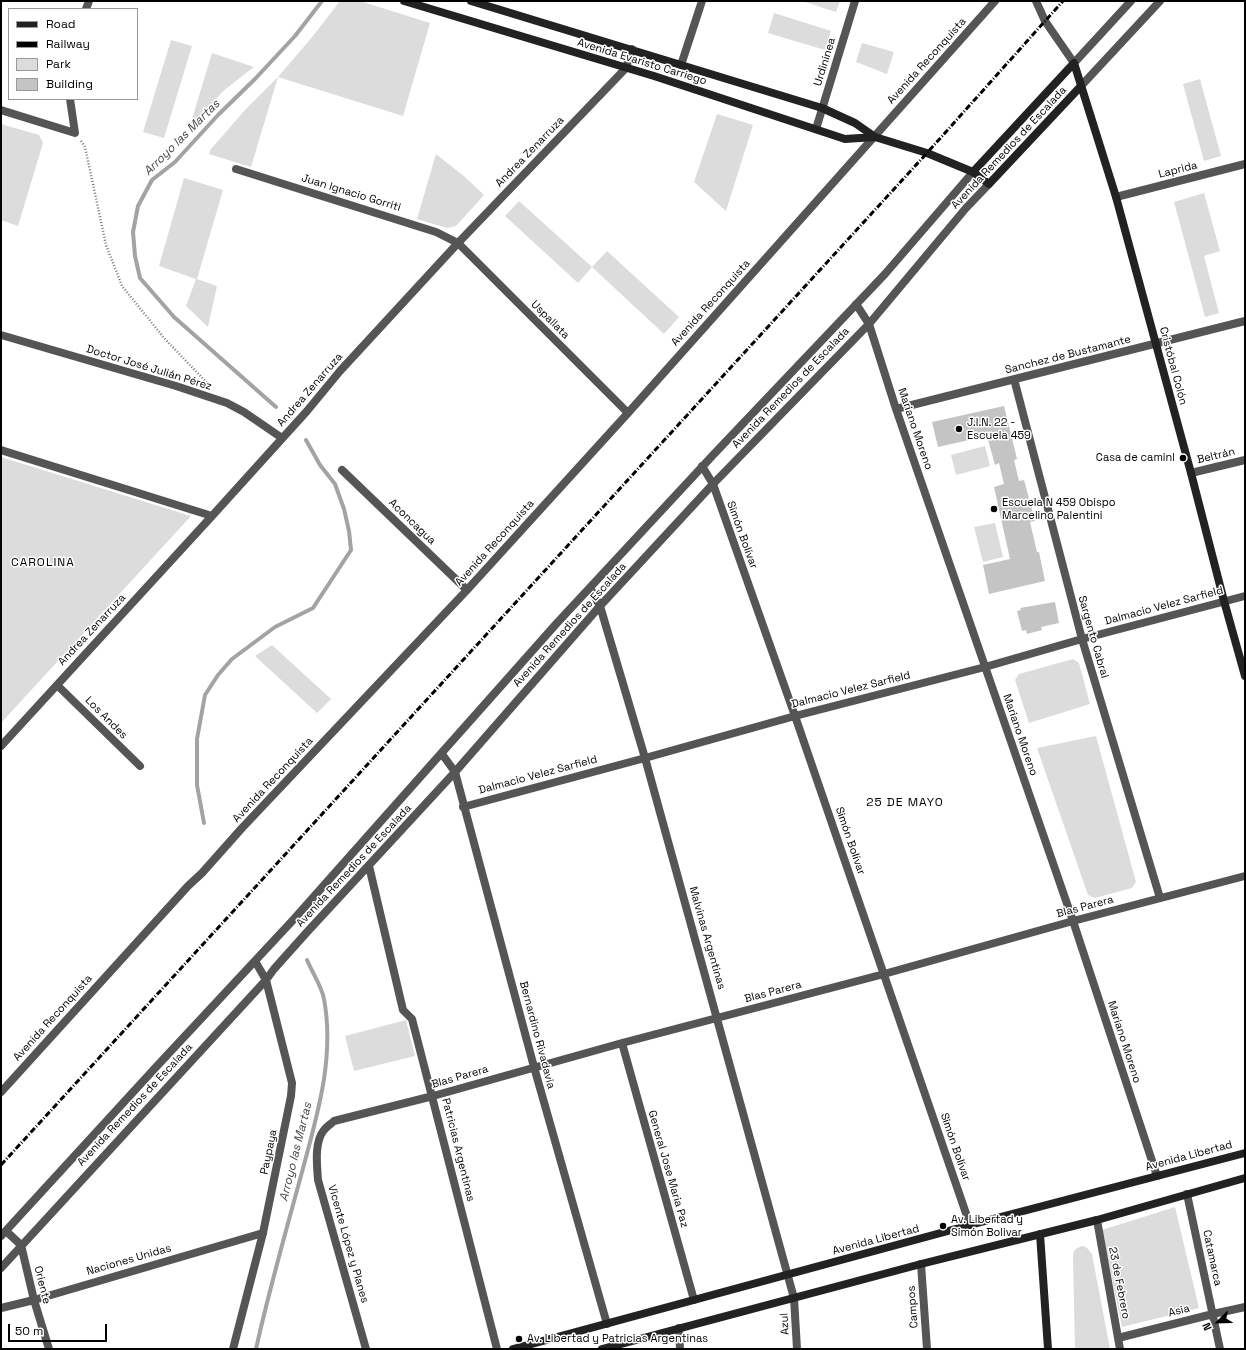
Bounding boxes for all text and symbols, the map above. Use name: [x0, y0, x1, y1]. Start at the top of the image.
legend: [8, 8, 138, 100]
street label: Avenida Reconquista: [885, 15, 969, 107]
text: Road: [46, 16, 75, 32]
text: Railway: [46, 36, 90, 52]
street label: Avenida Evaristo Carriego: [576, 36, 708, 88]
street label: Urdininea: [811, 36, 839, 88]
text: Park: [46, 56, 71, 72]
text: Building: [46, 76, 93, 92]
street label: Avenida Remedios de Escalada: [949, 84, 1069, 212]
water label: Arroyo las Martas: [141, 97, 223, 179]
street label: Andrea Zenarruza: [493, 114, 567, 190]
street label: Laprida: [1157, 159, 1199, 181]
street label: Juan Ignacio Gorriti: [300, 172, 402, 214]
street label: Avenida Reconquista: [669, 257, 753, 349]
street label: Uspallata: [528, 298, 572, 342]
street label: Avenida Remedios de Escalada: [730, 325, 852, 451]
street label: Cristóbal Colón: [1156, 326, 1190, 406]
street label: Sanchez de Bustamante: [1004, 333, 1132, 377]
street label: Doctor José Julián Pérez: [85, 343, 213, 393]
street label: Andrea Zenarruza: [274, 351, 346, 429]
street label: Mariano Moreno: [895, 386, 935, 472]
place label: J.I.N. 22 - Escuela 459: [967, 416, 1031, 442]
marker: J.I.N. 22 - Escuela 459: [954, 424, 964, 434]
street label: Beltrán: [1196, 445, 1236, 467]
place label: Casa de caminl: [1096, 451, 1175, 465]
marker: Casa de caminl: [1178, 453, 1188, 463]
street label: Aconcagua: [386, 496, 438, 548]
place label: Escuela N 459 Obispo Marcelino Palentini: [1002, 496, 1116, 522]
street label: Avenida Reconquista: [453, 497, 537, 589]
street label: Simón Bolívar: [724, 499, 760, 571]
marker: Escuela N 459 Obispo Marcelino Palentini: [989, 504, 999, 514]
district label: CAROLINA: [11, 556, 75, 570]
street label: Avenida Remedios de Escalada: [511, 560, 629, 690]
street label: Dalmacio Velez Sarfield: [1103, 584, 1225, 628]
street label: Andrea Zenarruza: [55, 591, 129, 669]
street label: Sargento Cabral: [1075, 594, 1111, 680]
street label: Dalmacio Velez Sarfield: [790, 669, 912, 711]
street label: Mariano Moreno: [1000, 692, 1040, 778]
street label: Los Andes: [82, 694, 130, 742]
street label: Avenida Reconquista: [230, 735, 316, 825]
street label: Dalmacio Velez Sarfield: [477, 753, 599, 797]
district label: 25 DE MAYO: [866, 796, 944, 810]
street label: Avenida Remedios de Escalada: [294, 802, 414, 930]
street label: Simón Bolívar: [832, 805, 868, 877]
street label: Malvinas Argentinas: [686, 885, 728, 991]
street label: Blas Parera: [1055, 893, 1115, 921]
street label: Avenida Reconquista: [11, 972, 95, 1064]
street label: Blas Parera: [743, 978, 803, 1006]
street label: Bernardino Rivadavia: [516, 980, 558, 1090]
street label: Mariano Moreno: [1104, 999, 1144, 1085]
street label: Avenida Remedios de Escalada: [75, 1041, 195, 1169]
street label: Blas Parera: [430, 1063, 490, 1091]
street label: Patricias Argentinas: [439, 1097, 477, 1203]
water label: Arroyo las Martas: [277, 1101, 315, 1203]
street label: General Jose Maria Paz: [645, 1109, 691, 1229]
street label: Simón Bolívar: [937, 1111, 973, 1183]
street label: Paypaya: [258, 1128, 280, 1176]
street label: Avenida Libertad: [1144, 1138, 1234, 1174]
street label: Vicente López y Planes: [325, 1183, 371, 1305]
place label: Av. Libertad y Simón Bolivar: [951, 1213, 1023, 1239]
marker: Av. Libertad y Simón Bolivar: [938, 1221, 948, 1231]
street label: Avenida Libertad: [831, 1222, 921, 1258]
street label: Catamarca: [1200, 1229, 1224, 1287]
street label: Naciones Unidas: [85, 1242, 173, 1278]
street label: 23 de Febrero: [1106, 1246, 1132, 1320]
street label: Oriente: [31, 1265, 53, 1305]
street label: Campos: [905, 1285, 921, 1329]
street label: Asia: [1167, 1302, 1191, 1320]
north arrow: [1198, 1302, 1238, 1342]
street label: Azul: [778, 1313, 792, 1335]
scale bar: [10, 1316, 109, 1342]
text: N: [1199, 1321, 1215, 1333]
text: 50 m: [15, 1323, 43, 1339]
place label: Av. Libertad y Patricias Argentinas: [527, 1332, 708, 1346]
marker: Av. Libertad y Patricias Argentinas: [514, 1334, 524, 1344]

